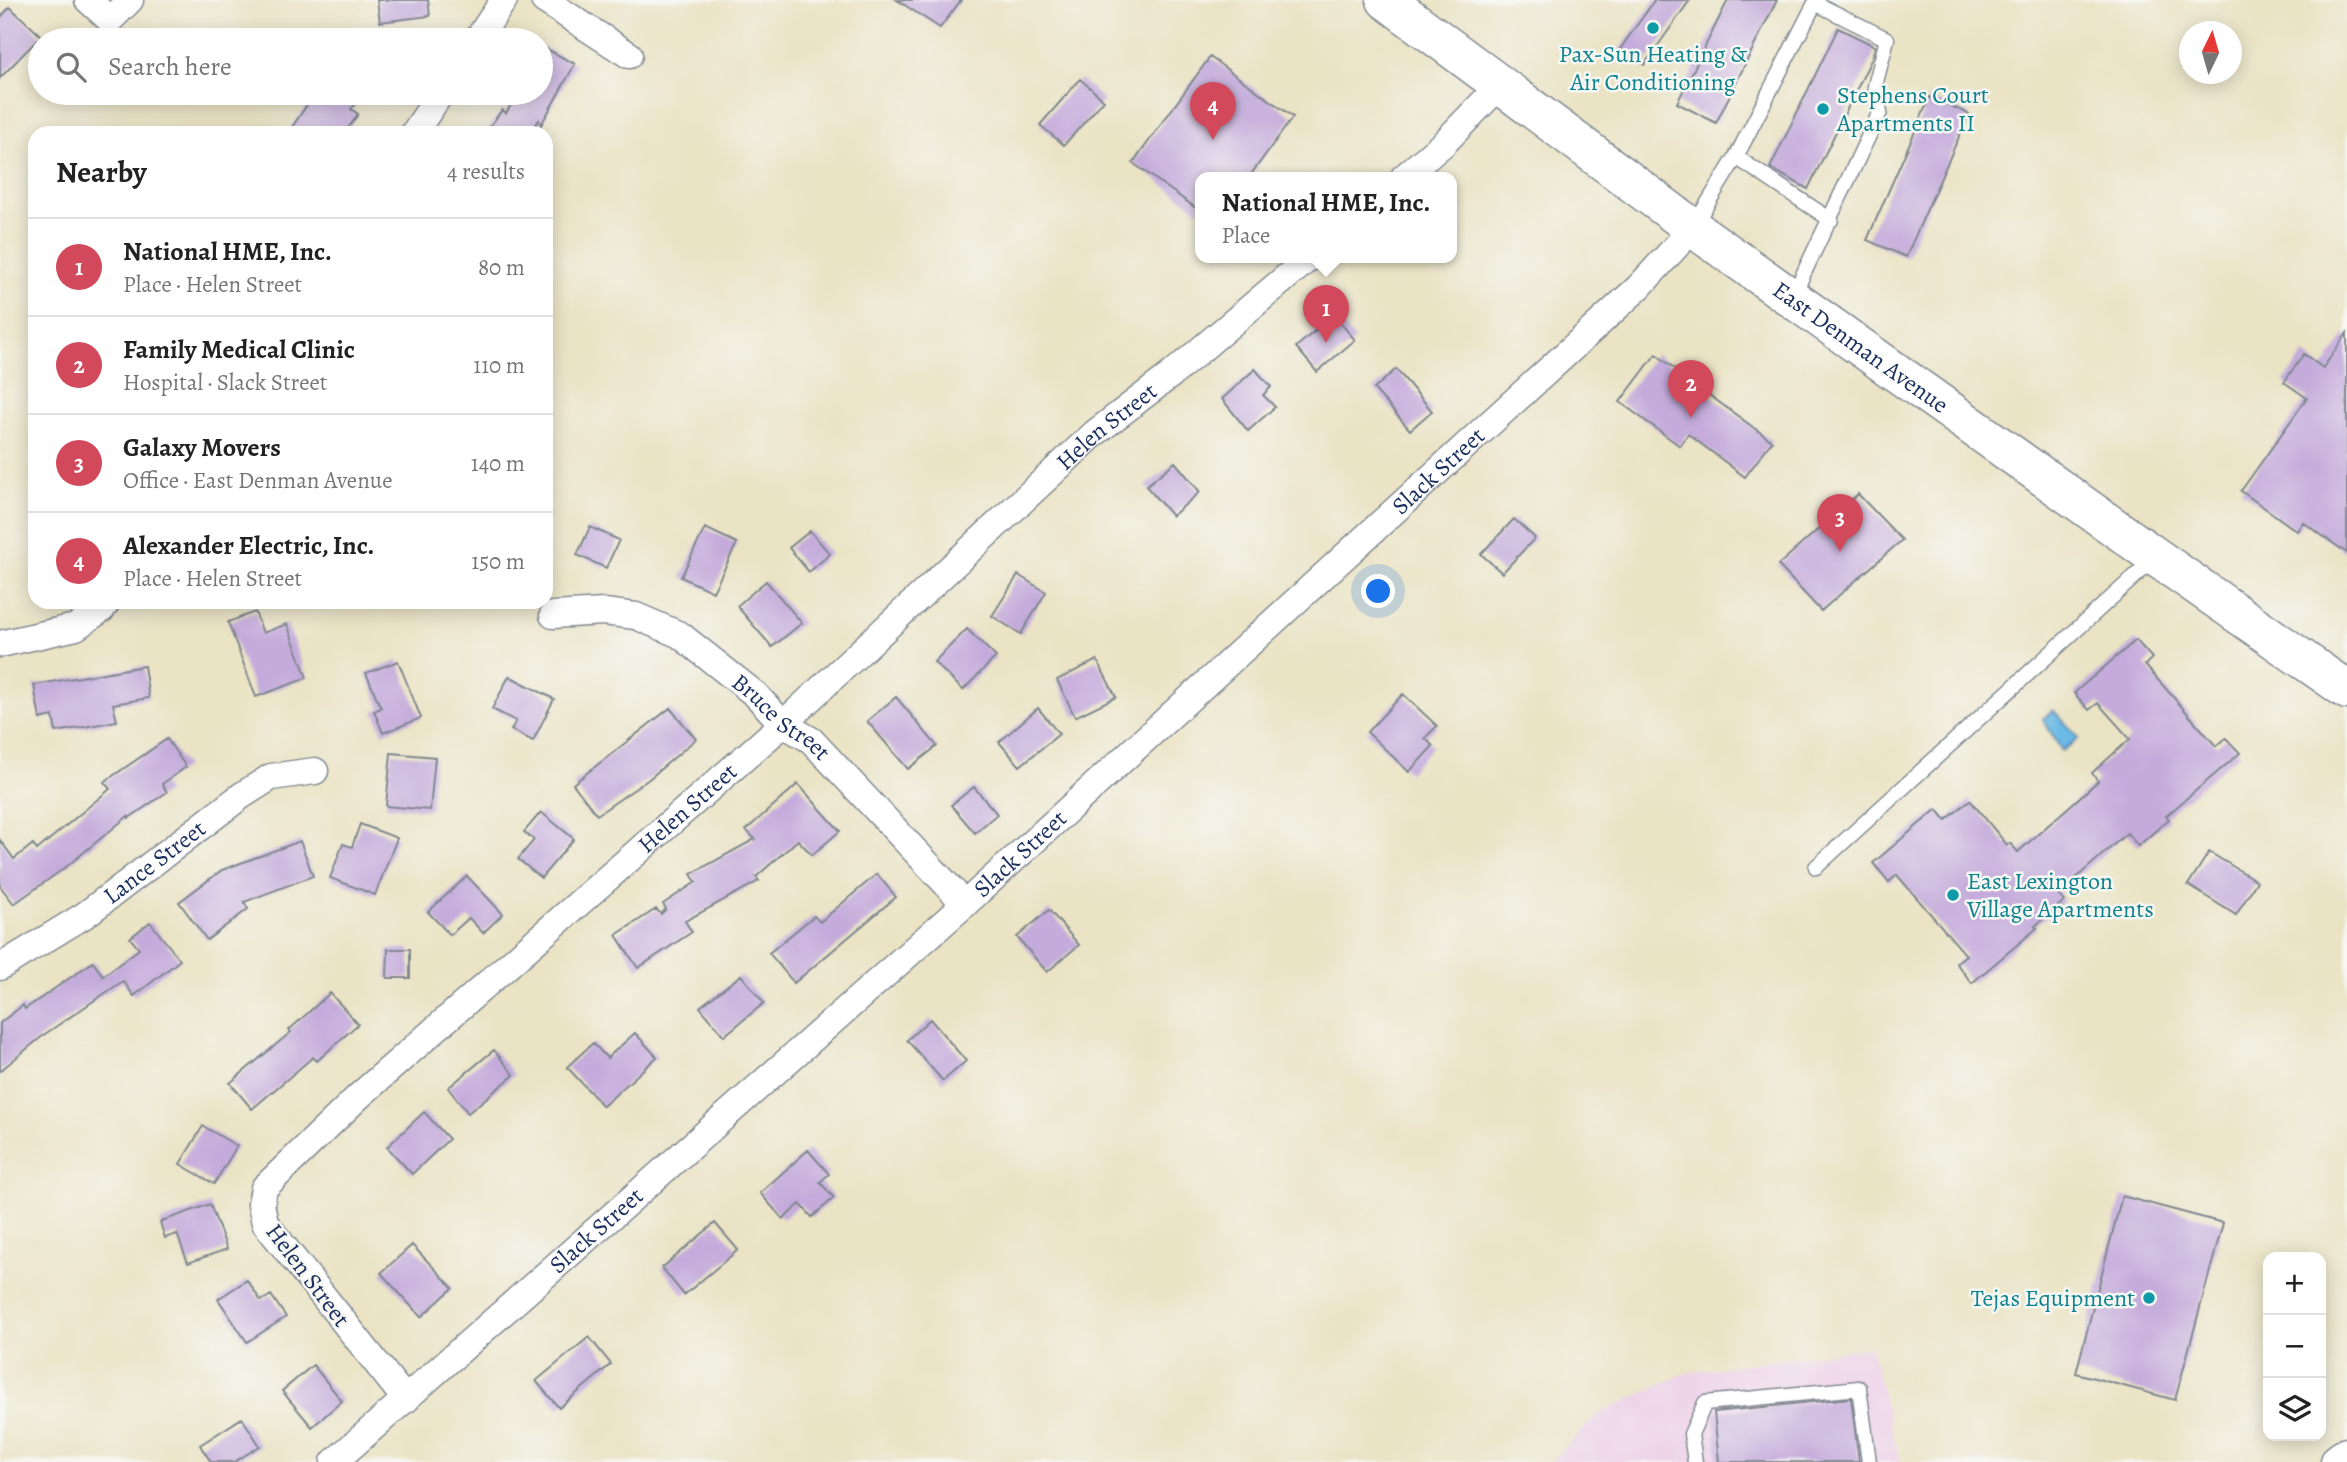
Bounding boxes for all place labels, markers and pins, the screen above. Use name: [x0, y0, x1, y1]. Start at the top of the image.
marker: Pax-Sun Heating & Air Conditioning: [1645, 20, 1661, 36]
place label: Pax-Sun Heating & Air Conditioning: [1559, 38, 1747, 98]
place label: Stephens Court Apartments II: [1836, 79, 1989, 139]
pin: 4: [1190, 82, 1236, 140]
marker: Stephens Court Apartments II: [1815, 101, 1831, 117]
pin: 1: [1303, 285, 1349, 343]
pin: 2: [1668, 360, 1714, 418]
pin: 3: [1817, 494, 1863, 552]
place label: East Lexington Village Apartments: [1966, 865, 2154, 925]
marker: East Lexington Village Apartments: [1945, 887, 1961, 903]
place label: Tejas Equipment: [1971, 1282, 2135, 1314]
marker: Tejas Equipment: [2141, 1290, 2157, 1306]

